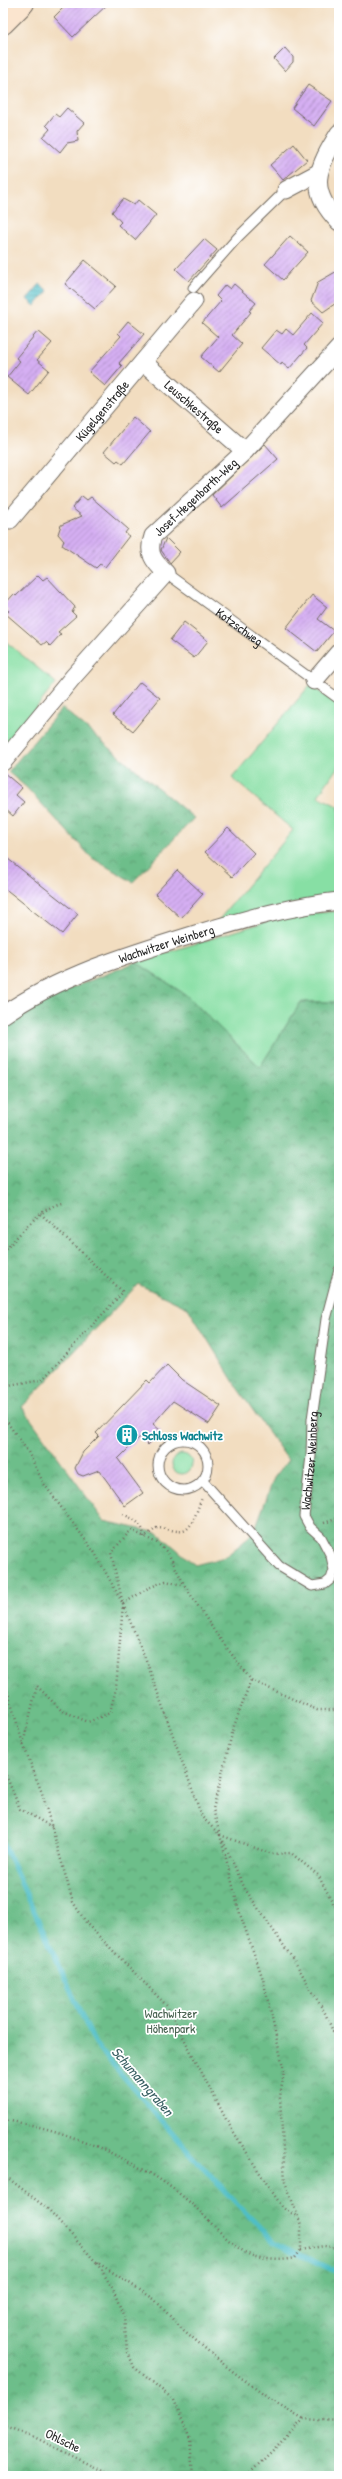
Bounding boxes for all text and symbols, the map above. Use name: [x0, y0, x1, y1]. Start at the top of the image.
street label: Kügelgenstraße: [71, 376, 133, 445]
street label: Leuschkestraße: [161, 376, 228, 438]
street label: Josef-Hegenbarth-Weg: [150, 453, 241, 540]
street label: Kotzschweg: [212, 603, 267, 650]
street label: Wachwitzer Weinberg: [116, 920, 216, 967]
street label: Wachwitzer Weinberg: [296, 1410, 322, 1511]
building icon: Schloss Wachwitz: [114, 1422, 140, 1448]
place label: Schloss Wachwitz: [142, 1426, 223, 1444]
park label: Wachwitzer Höhenpark: [145, 2004, 197, 2037]
water label: Schumanngraben: [107, 2042, 179, 2122]
street label: Ohlsche: [42, 2424, 84, 2456]

